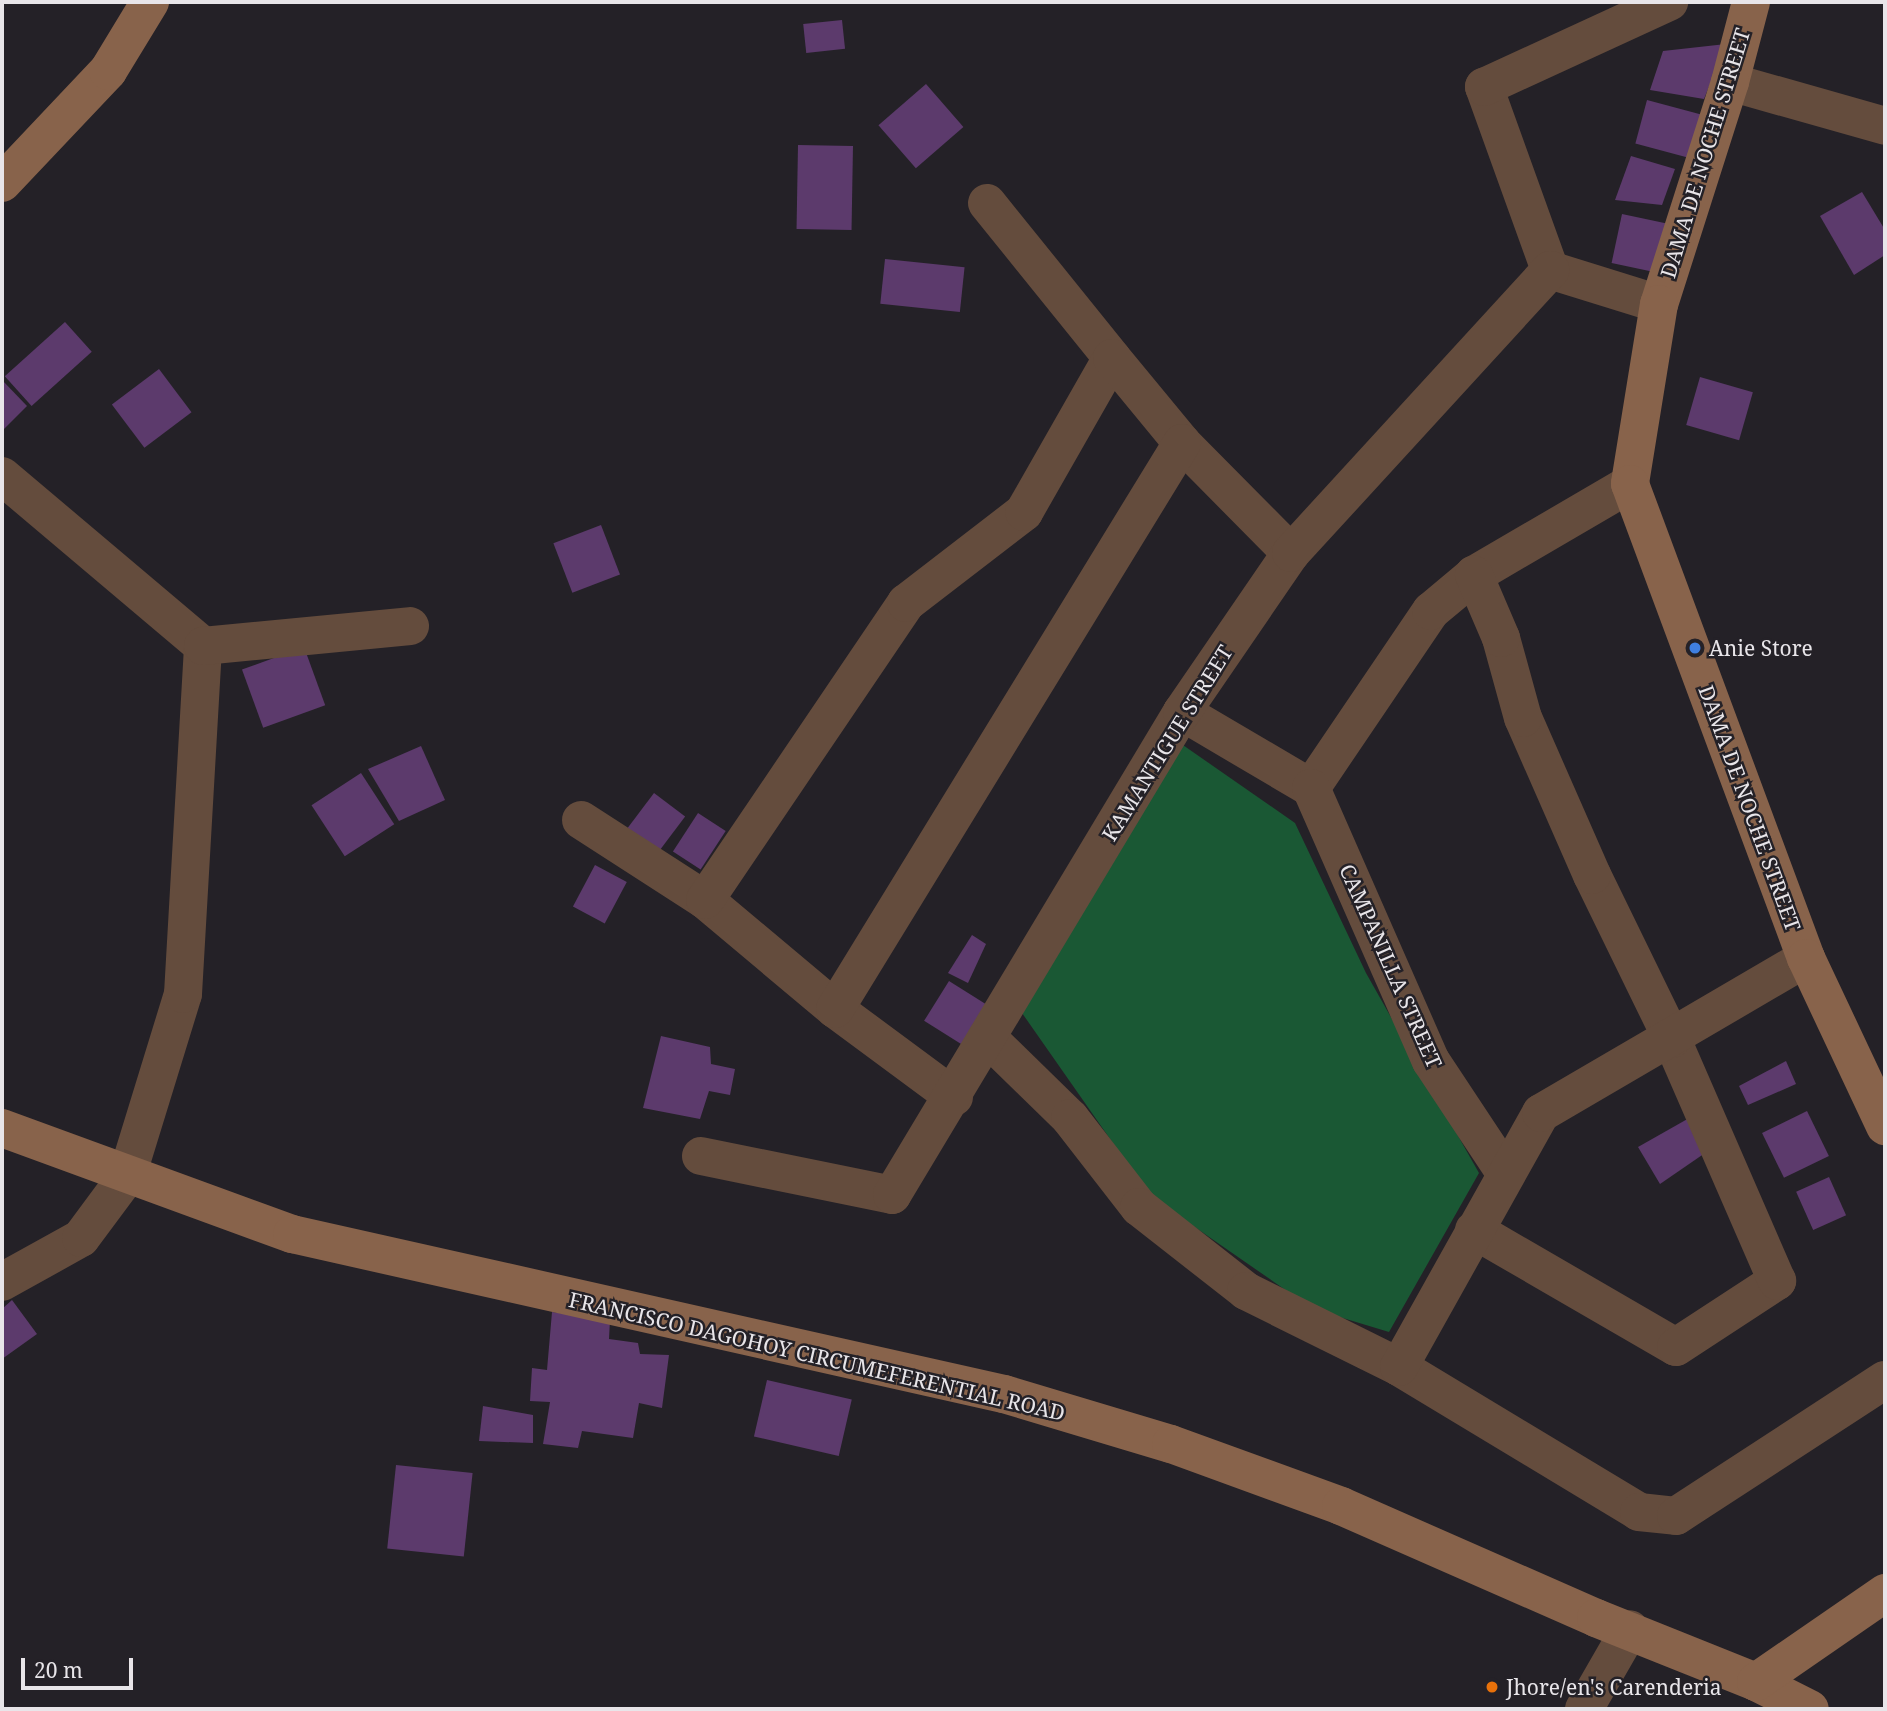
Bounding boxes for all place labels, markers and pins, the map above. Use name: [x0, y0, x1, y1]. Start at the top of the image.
place label: Anie Store: [1709, 635, 1813, 661]
marker: Anie Store: [1687, 640, 1703, 656]
place label: Jhore/en's Carenderia: [1506, 1674, 1722, 1700]
marker: Jhore/en's Carenderia: [1484, 1679, 1500, 1695]

